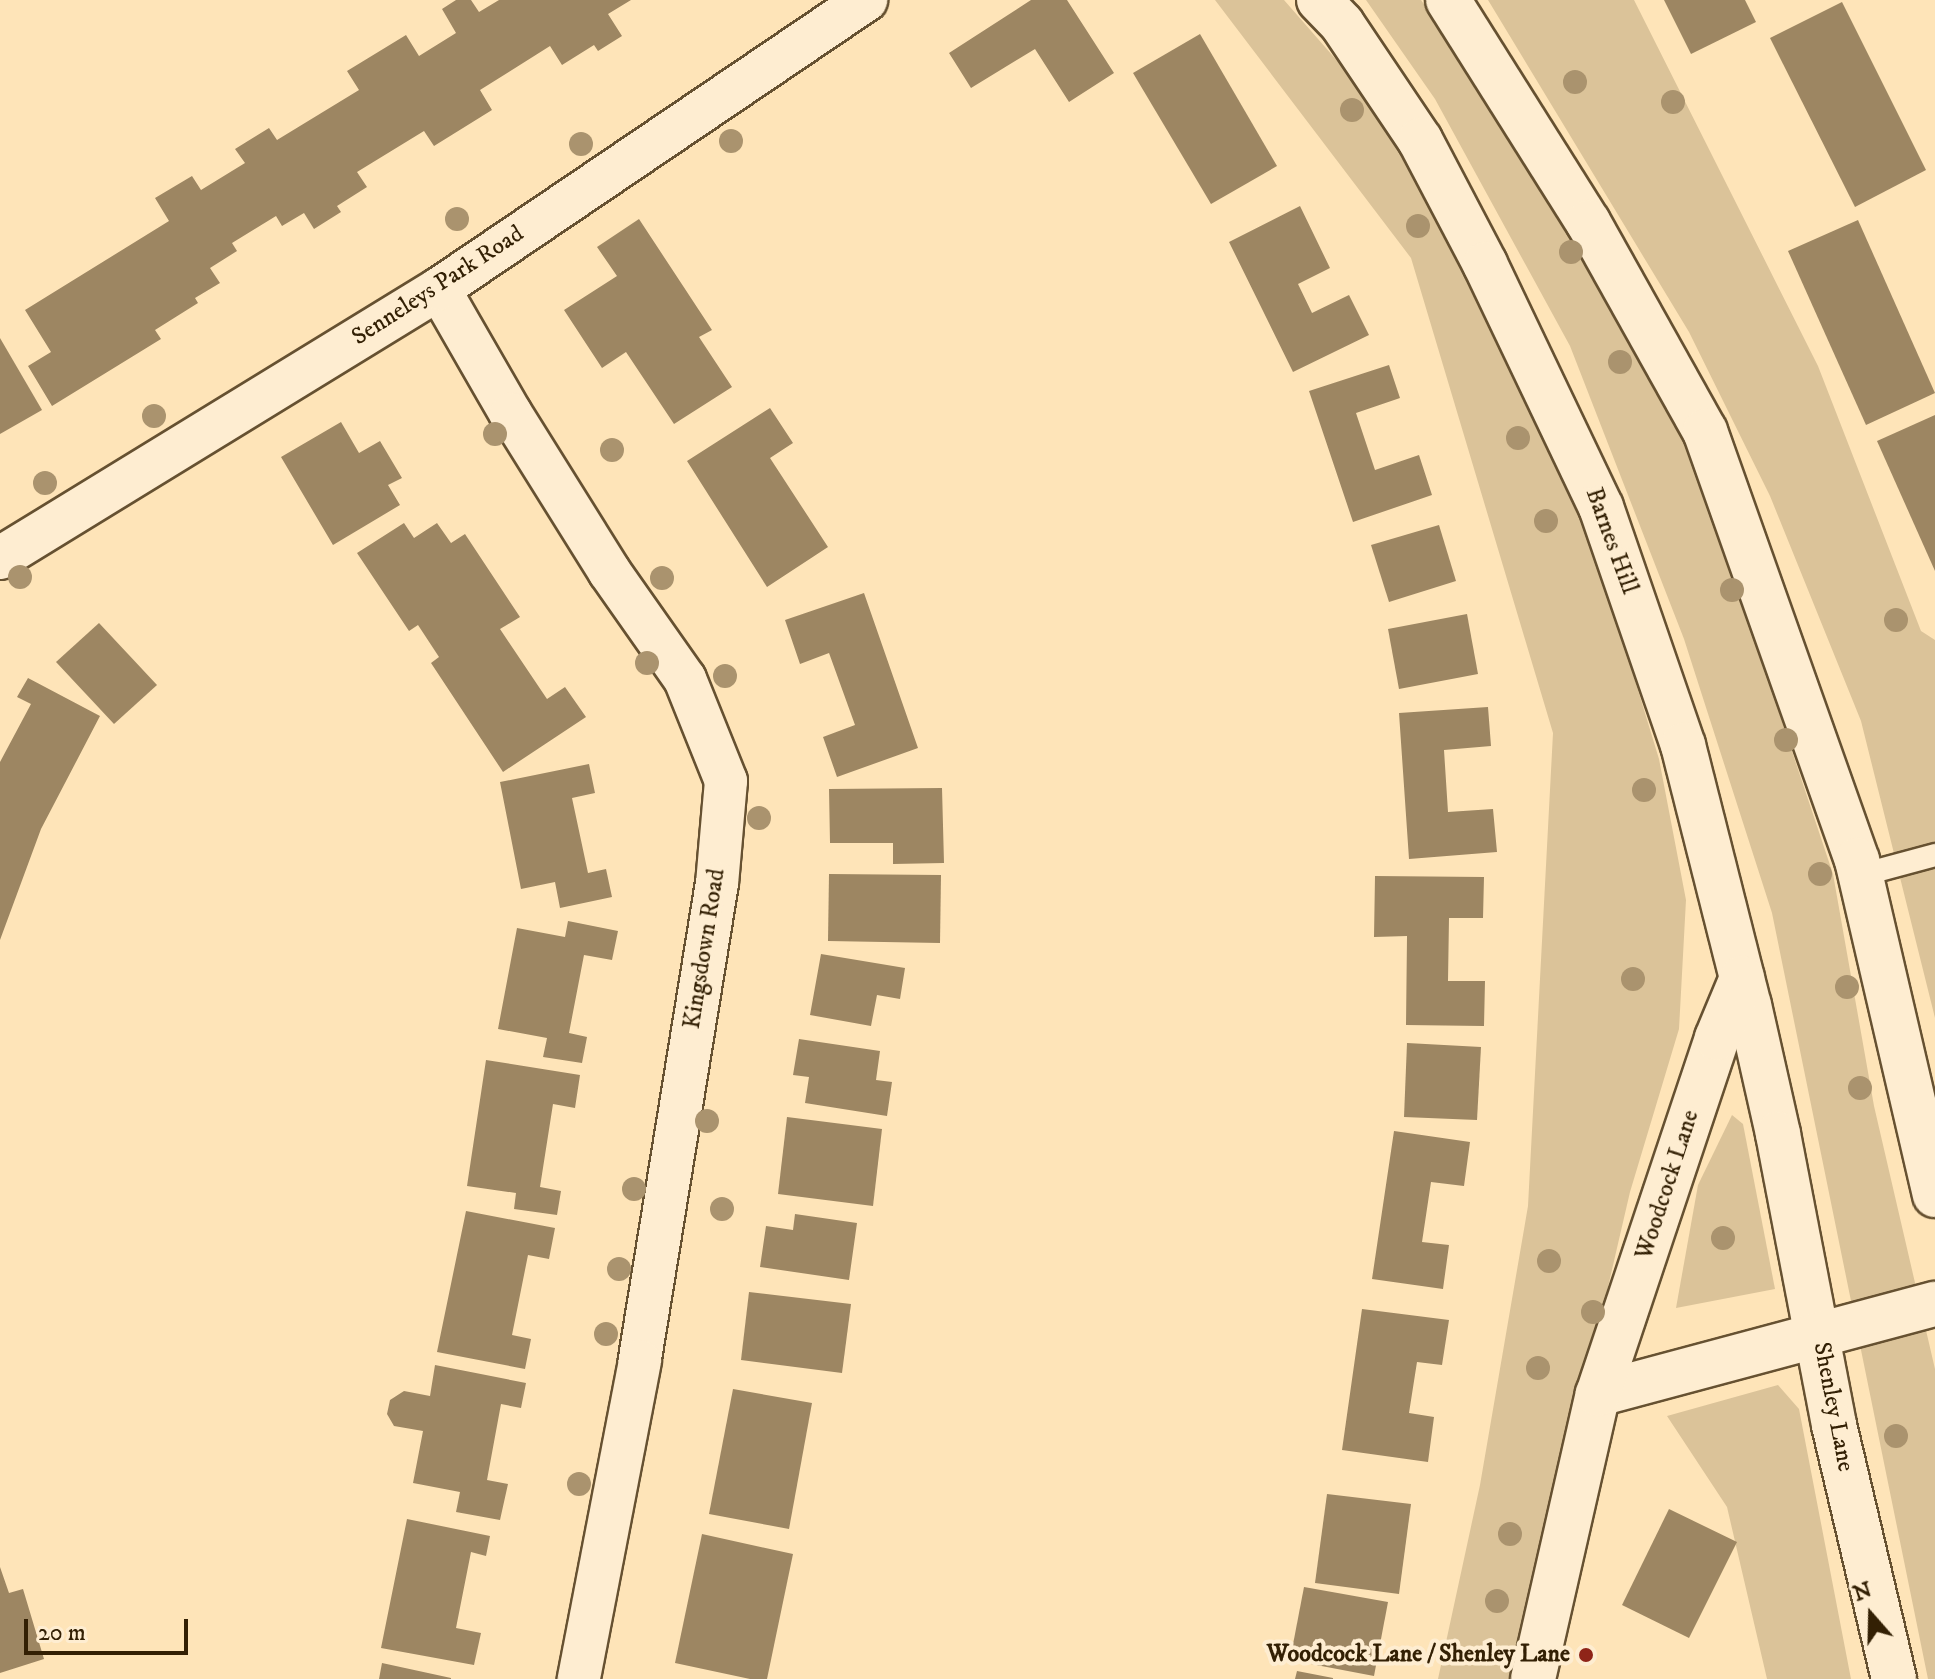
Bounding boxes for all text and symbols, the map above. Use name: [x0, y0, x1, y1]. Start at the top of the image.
street label: Senneleys Park Road: [347, 220, 529, 352]
street label: Barnes Hill: [1579, 484, 1643, 598]
street label: Kingsdown Road: [678, 867, 732, 1031]
street label: Woodcock Lane: [1630, 1107, 1706, 1263]
street label: Shenley Lane: [1806, 1340, 1860, 1474]
north arrow: [1831, 1575, 1911, 1655]
text: N: [1850, 1576, 1876, 1608]
scale bar: [28, 1603, 192, 1653]
text: 20 m: [38, 1618, 86, 1648]
place label: Woodcock Lane / Shenley Lane: [1267, 1641, 1570, 1669]
marker: Woodcock Lane / Shenley Lane: [1577, 1646, 1595, 1664]

